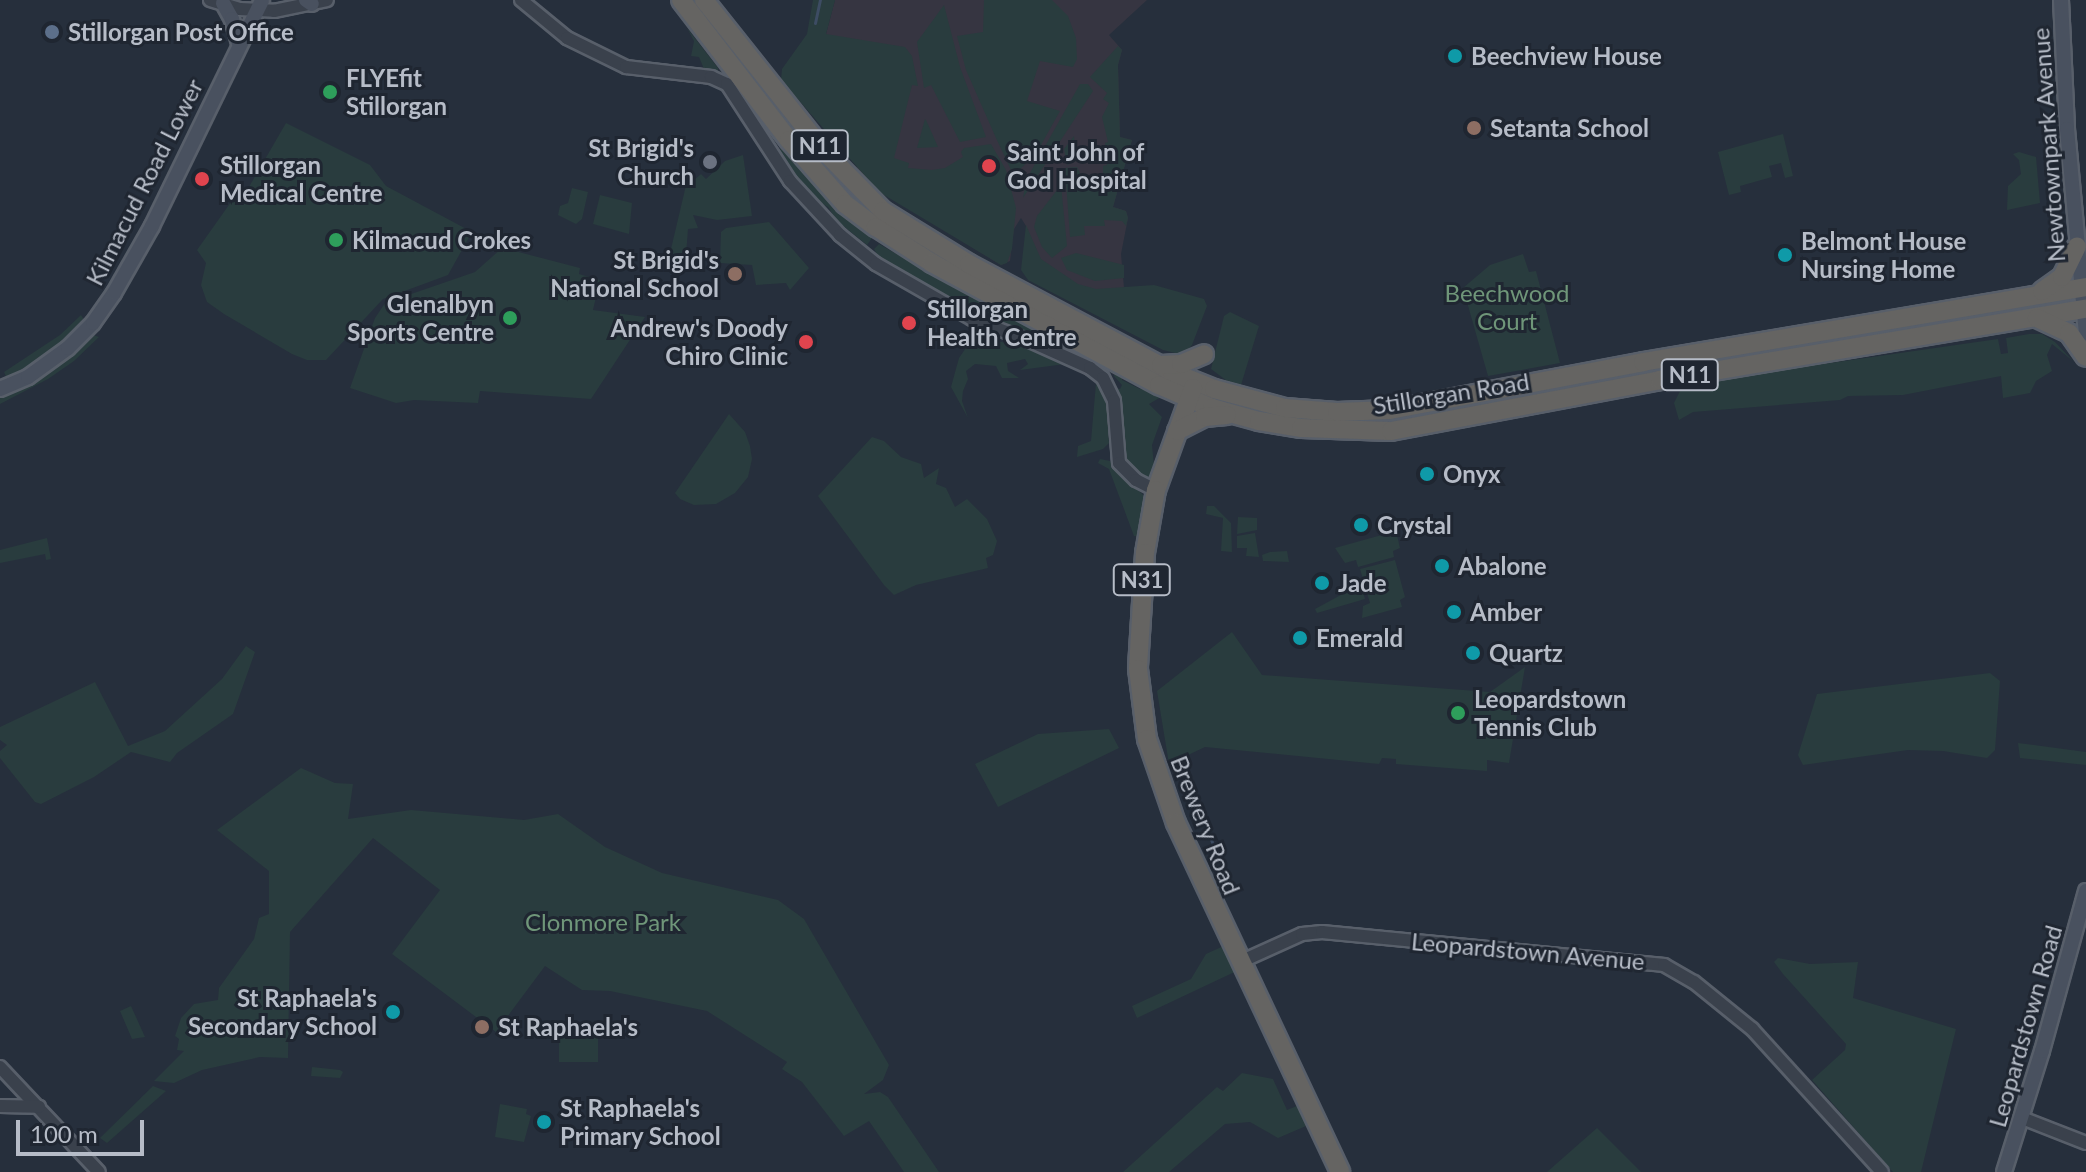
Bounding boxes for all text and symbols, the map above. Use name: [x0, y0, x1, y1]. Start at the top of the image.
place label: Stillorgan Post Office: [68, 18, 294, 46]
marker: Stillorgan Post Office: [43, 23, 61, 41]
street label: Newtownpark Avenue: [2025, 27, 2071, 263]
place label: Beechview House: [1471, 42, 1662, 70]
marker: Beechview House: [1446, 47, 1464, 65]
place label: FLYEfit Stillorgan: [346, 64, 447, 120]
street label: Kilmacud Road Lower: [79, 74, 209, 290]
marker: FLYEfit Stillorgan: [321, 83, 339, 101]
place label: Setanta School: [1490, 114, 1649, 142]
marker: Setanta School: [1465, 119, 1483, 137]
road number: N11: [790, 128, 850, 164]
place label: St Brigid's Church: [588, 134, 694, 190]
place label: Saint John of God Hospital: [1007, 138, 1147, 194]
place label: Stillorgan Medical Centre: [220, 151, 383, 207]
marker: St Brigid's Church: [701, 153, 719, 171]
marker: Saint John of God Hospital: [978, 155, 1000, 177]
marker: Stillorgan Medical Centre: [191, 168, 213, 190]
place label: Kilmacud Crokes: [352, 226, 531, 254]
place label: Belmont House Nursing Home: [1801, 227, 1966, 283]
marker: Kilmacud Crokes: [327, 231, 345, 249]
place label: St Brigid's National School: [550, 246, 719, 302]
marker: Belmont House Nursing Home: [1776, 246, 1794, 264]
marker: St Brigid's National School: [726, 265, 744, 283]
park label: Beechwood Court: [1445, 279, 1569, 335]
place label: Glenalbyn Sports Centre: [347, 290, 494, 346]
place label: Stillorgan Health Centre: [927, 295, 1077, 351]
marker: Glenalbyn Sports Centre: [501, 309, 519, 327]
marker: Stillorgan Health Centre: [898, 312, 920, 334]
place label: Andrew's Doody Chiro Clinic: [611, 314, 788, 370]
marker: Andrew's Doody Chiro Clinic: [795, 331, 817, 353]
road number: N11: [1660, 357, 1720, 393]
street label: Stillorgan Road: [1371, 366, 1531, 420]
place label: Onyx: [1443, 460, 1501, 488]
marker: Onyx: [1418, 465, 1436, 483]
place label: Crystal: [1377, 511, 1452, 539]
marker: Crystal: [1352, 516, 1370, 534]
place label: Abalone: [1458, 552, 1547, 580]
marker: Abalone: [1433, 557, 1451, 575]
road number: N31: [1112, 562, 1172, 598]
place label: Jade: [1338, 569, 1386, 597]
marker: Jade: [1313, 574, 1331, 592]
place label: Amber: [1470, 598, 1542, 626]
marker: Amber: [1445, 603, 1463, 621]
place label: Emerald: [1316, 624, 1403, 652]
marker: Emerald: [1291, 629, 1309, 647]
place label: Quartz: [1489, 639, 1563, 667]
marker: Quartz: [1464, 644, 1482, 662]
place label: Leopardstown Tennis Club: [1474, 685, 1626, 741]
marker: Leopardstown Tennis Club: [1449, 704, 1467, 722]
street label: Brewery Road: [1165, 751, 1247, 899]
park label: Clonmore Park: [525, 908, 681, 936]
street label: Leopardstown Road: [1982, 922, 2068, 1130]
street label: Leopardstown Avenue: [1410, 926, 1646, 976]
place label: St Raphaela's Secondary School: [187, 984, 377, 1040]
marker: St Raphaela's Secondary School: [384, 1003, 402, 1021]
place label: St Raphaela's: [498, 1013, 638, 1041]
marker: St Raphaela's: [473, 1018, 491, 1036]
place label: St Raphaela's Primary School: [560, 1094, 721, 1150]
scale bar: [20, 1104, 148, 1154]
marker: St Raphaela's Primary School: [535, 1113, 553, 1131]
text: 100 m: [30, 1119, 98, 1148]

